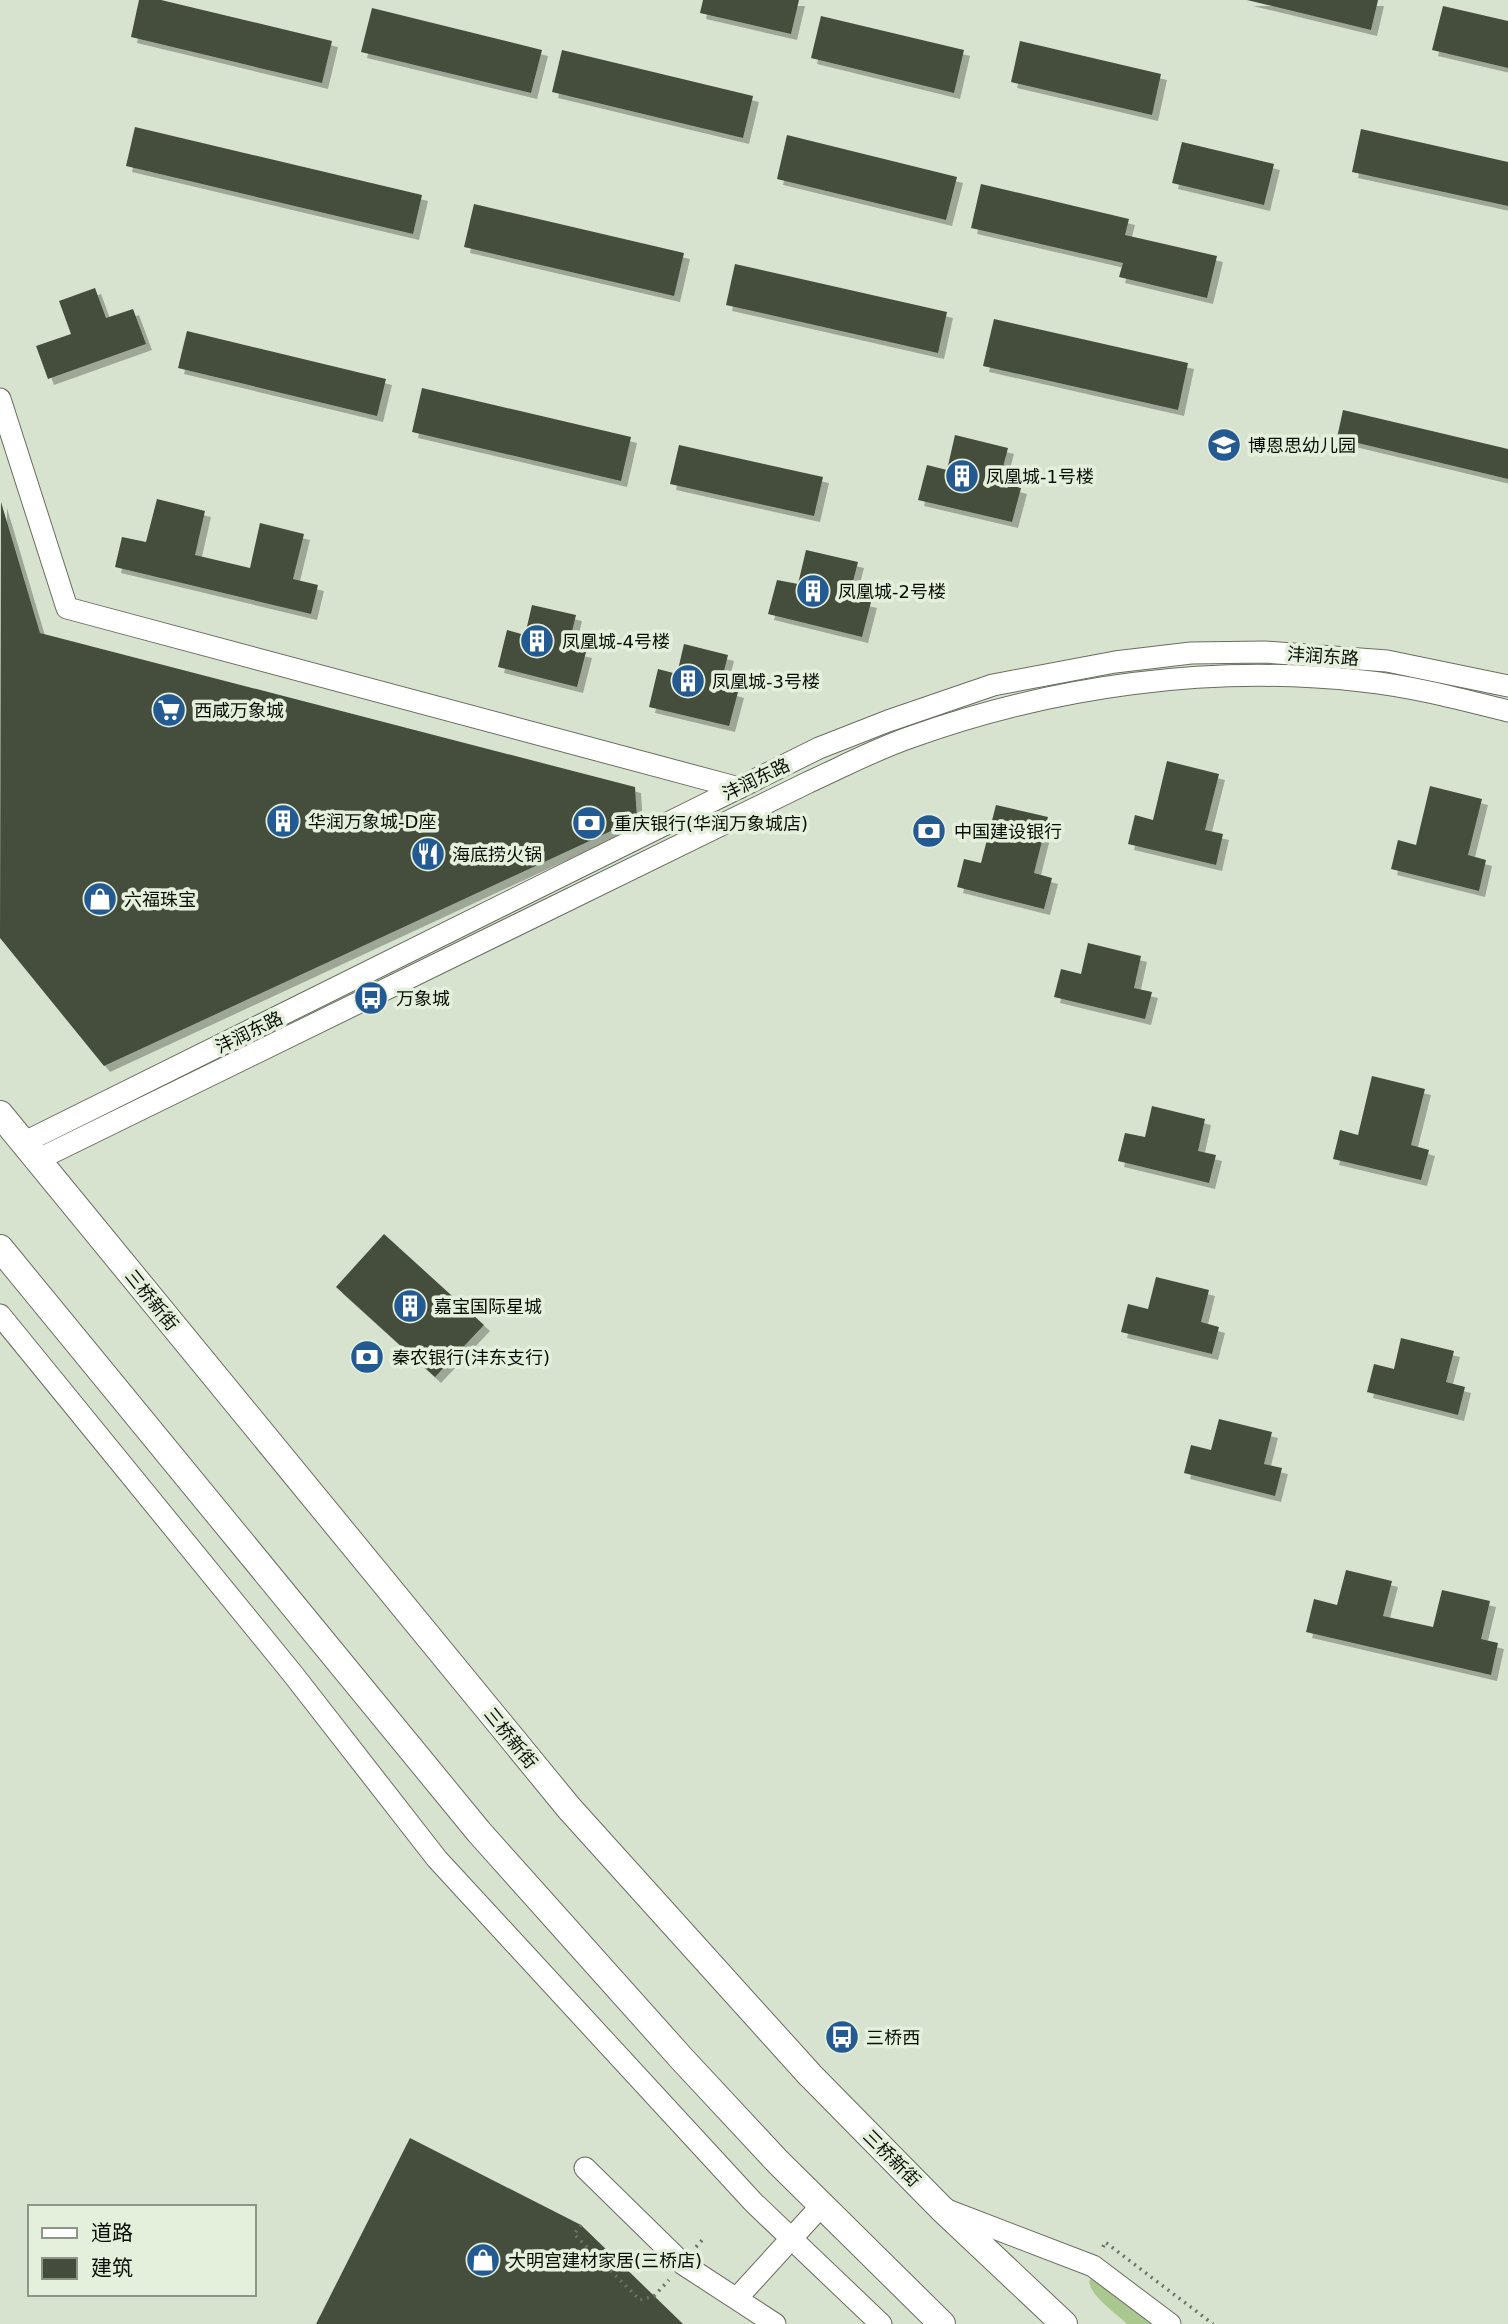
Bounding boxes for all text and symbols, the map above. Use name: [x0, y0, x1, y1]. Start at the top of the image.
school or university icon: 博恩思幼儿园: [1205, 426, 1243, 464]
place label: 博恩思幼儿园: [1248, 435, 1356, 456]
building icon: 凤凰城-1号楼: [943, 457, 981, 495]
place label: 凤凰城-1号楼: [986, 466, 1094, 487]
building icon: 凤凰城-2号楼: [794, 572, 832, 610]
place label: 凤凰城-2号楼: [838, 581, 946, 602]
building icon: 凤凰城-4号楼: [518, 622, 556, 660]
place label: 凤凰城-4号楼: [562, 631, 670, 652]
street label: 沣润东路: [1286, 643, 1360, 669]
building icon: 凤凰城-3号楼: [669, 662, 707, 700]
place label: 凤凰城-3号楼: [712, 671, 820, 692]
supermarket icon: 西咸万象城: [150, 691, 188, 729]
place label: 西咸万象城: [194, 700, 284, 721]
street label: 沣润东路: [719, 754, 793, 804]
building icon: 华润万象城-D座: [264, 802, 302, 840]
bank icon: 重庆银行(华润万象城店): [570, 804, 608, 842]
place label: 华润万象城-D座: [308, 811, 436, 832]
bank icon: 中国建设银行: [910, 812, 948, 850]
place label: 重庆银行(华润万象城店): [614, 813, 808, 834]
place label: 中国建设银行: [954, 821, 1062, 842]
restaurant icon: 海底捞火锅: [409, 835, 447, 873]
place label: 海底捞火锅: [452, 844, 542, 865]
shop icon: 六福珠宝: [81, 880, 119, 918]
place label: 六福珠宝: [124, 889, 196, 910]
bus stop icon: 万象城: [352, 979, 390, 1017]
place label: 万象城: [396, 988, 450, 1009]
street label: 沣润东路: [212, 1007, 286, 1057]
street label: 三桥新街: [121, 1265, 183, 1335]
building icon: 嘉宝国际星城: [391, 1287, 429, 1325]
place label: 嘉宝国际星城: [434, 1296, 542, 1317]
bank icon: 秦农银行(沣东支行): [348, 1338, 386, 1376]
place label: 秦农银行(沣东支行): [392, 1347, 550, 1368]
street label: 三桥新街: [480, 1703, 542, 1773]
bus stop icon: 三桥西: [823, 2018, 861, 2056]
place label: 三桥西: [866, 2027, 920, 2048]
street label: 三桥新街: [859, 2125, 925, 2191]
legend: [28, 2205, 256, 2296]
text: 道路: [91, 2221, 133, 2245]
shop icon: 大明宫建材家居(三桥店): [464, 2241, 502, 2279]
place label: 大明宫建材家居(三桥店): [508, 2250, 702, 2271]
text: 建筑: [91, 2256, 133, 2280]

